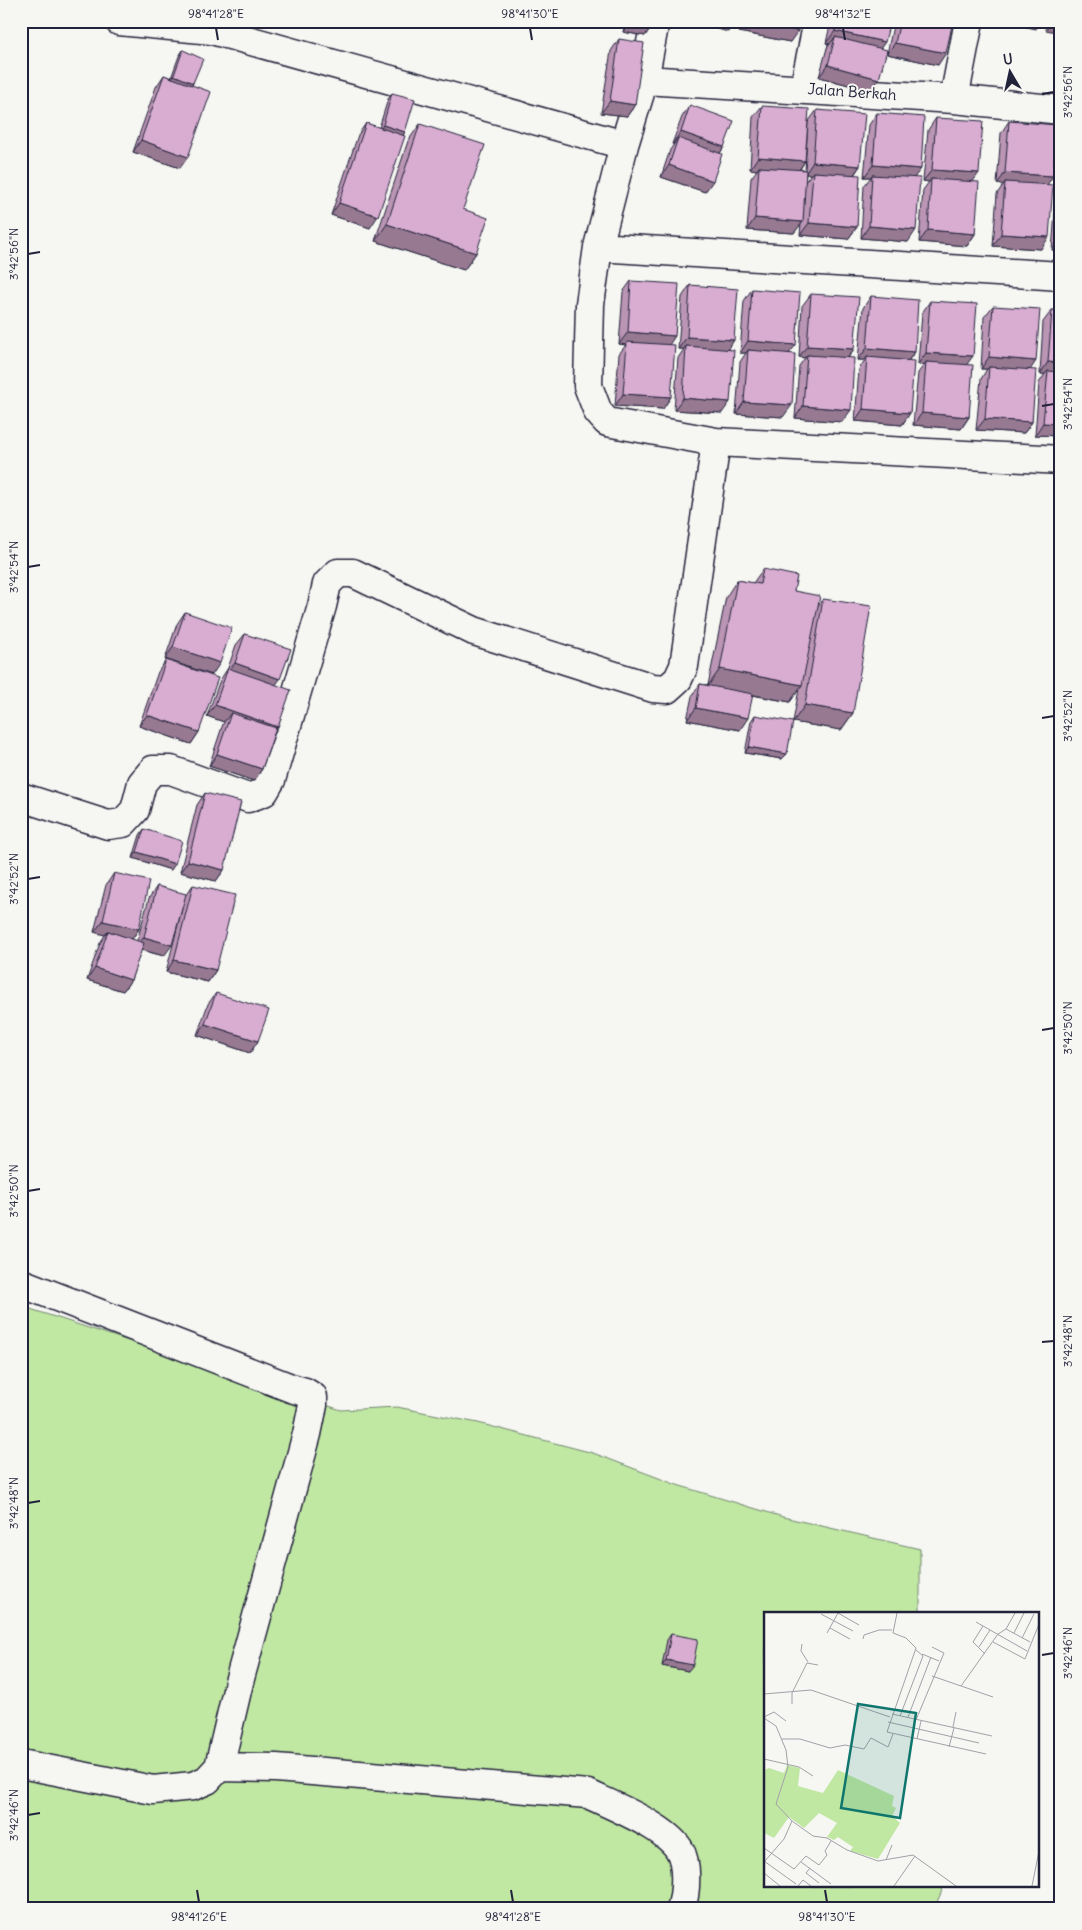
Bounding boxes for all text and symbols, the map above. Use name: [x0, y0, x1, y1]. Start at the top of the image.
text: 98°41'28"E: [188, 6, 244, 21]
text: 98°41'30"E: [501, 6, 559, 21]
text: 98°41'32"E: [815, 6, 871, 21]
north arrow: [984, 48, 1034, 98]
text: U: [1002, 50, 1014, 69]
text: 3°42'56"N: [1060, 66, 1075, 118]
street label: Jalan Berkah: [807, 79, 897, 104]
text: 3°42'56"N: [6, 228, 21, 280]
text: 3°42'54"N: [1060, 378, 1075, 430]
text: 3°42'54"N: [6, 541, 21, 593]
text: 3°42'52"N: [1060, 690, 1075, 742]
text: 3°42'52"N: [6, 853, 21, 905]
text: 3°42'50"N: [1060, 1001, 1075, 1055]
text: 3°42'50"N: [6, 1164, 21, 1218]
text: 3°42'48"N: [1060, 1315, 1075, 1367]
text: 3°42'48"N: [6, 1477, 21, 1529]
inset map: [764, 1612, 1040, 1888]
text: 3°42'46"N: [1060, 1627, 1075, 1679]
text: 3°42'46"N: [6, 1789, 21, 1841]
text: 98°41'26"E: [171, 1909, 227, 1924]
text: 98°41'28"E: [485, 1909, 541, 1924]
text: 98°41'30"E: [798, 1909, 856, 1924]

